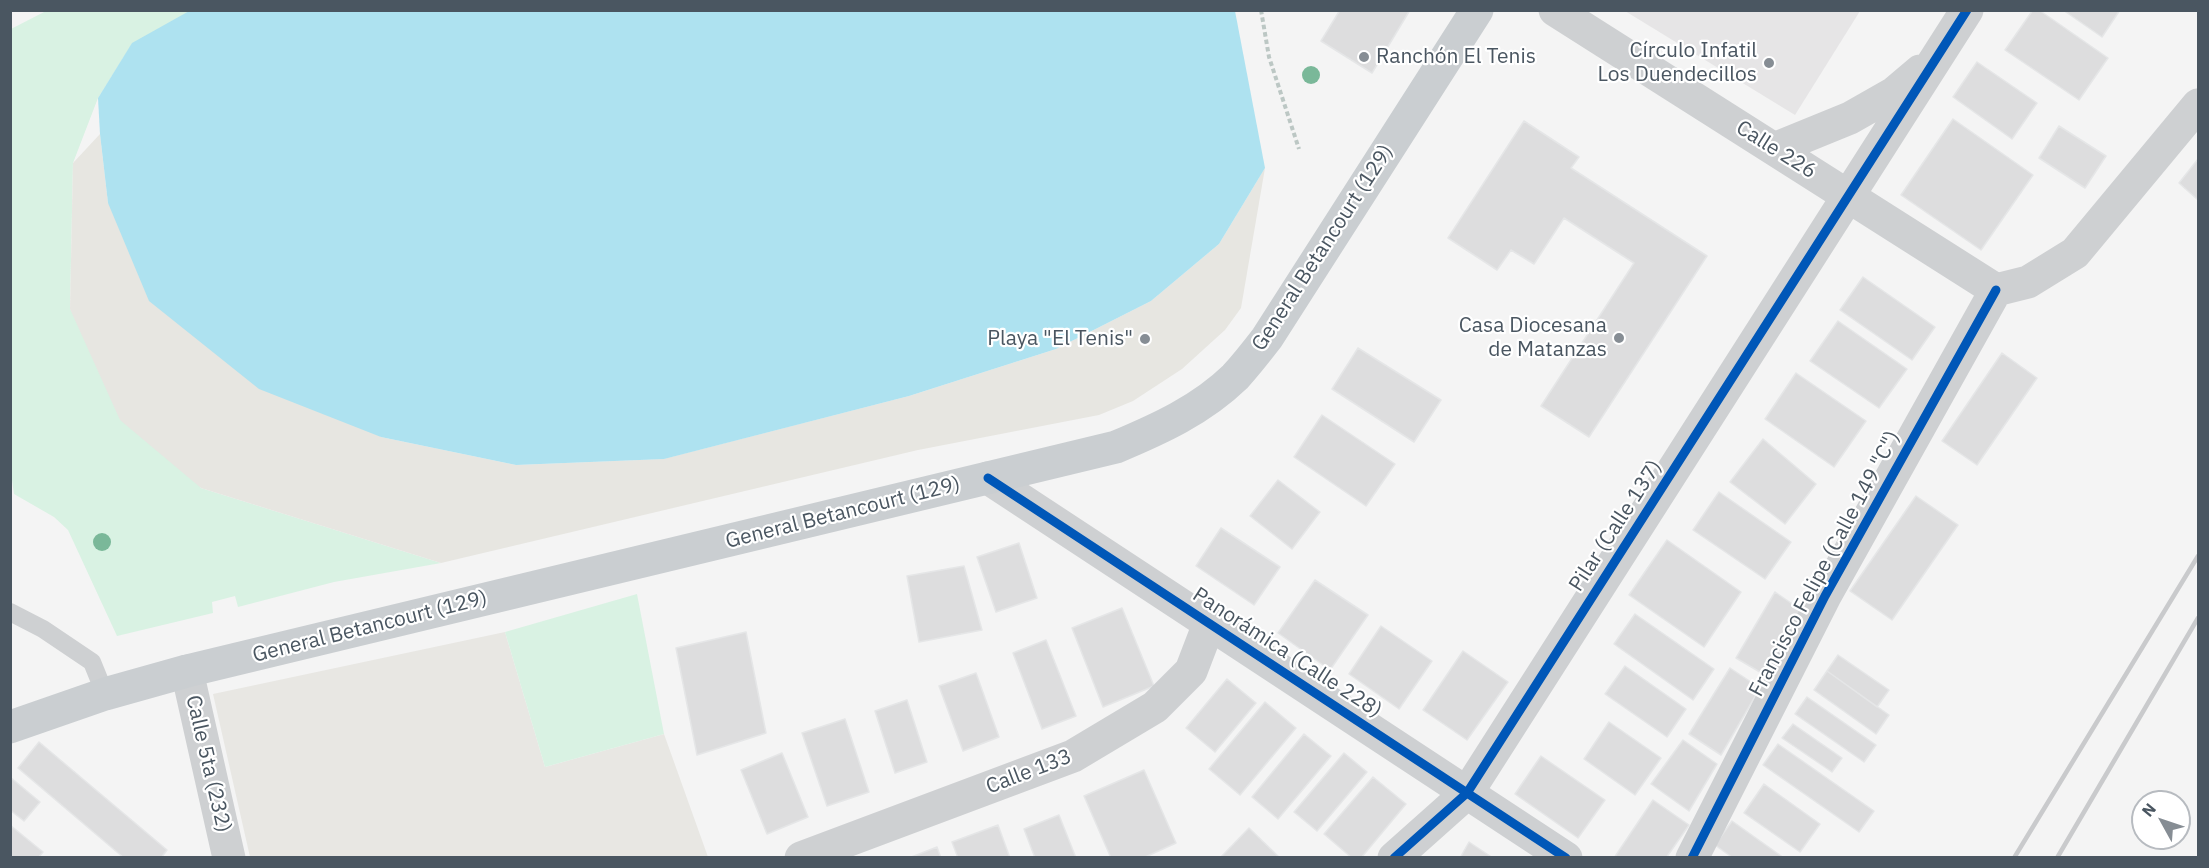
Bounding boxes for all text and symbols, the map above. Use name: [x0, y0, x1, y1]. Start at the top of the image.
place label: Círculo Infatil Los Duendecillos: [1597, 38, 1757, 88]
place label: Ranchón El Tenis: [1376, 44, 1536, 70]
marker: Ranchón El Tenis: [1357, 50, 1371, 64]
marker: Círculo Infatil Los Duendecillos: [1762, 56, 1776, 70]
street label: Calle 226: [1731, 116, 1821, 184]
street label: General Betancourt (129): [1247, 140, 1399, 356]
place label: Casa Diocesana de Matanzas: [1459, 313, 1607, 363]
place label: Playa "El Tenis": [987, 326, 1133, 352]
marker: Casa Diocesana de Matanzas: [1612, 331, 1626, 345]
marker: Playa "El Tenis": [1138, 332, 1152, 346]
street label: Francisco Felipe (Calle 149 "C"): [1744, 427, 1906, 701]
street label: Pilar (Calle 137): [1564, 456, 1668, 596]
street label: General Betancourt (129): [723, 472, 963, 554]
street label: Panorámica (Calle 228): [1188, 582, 1386, 724]
street label: General Betancourt (129): [250, 586, 490, 668]
street label: Calle 5ta (232): [180, 693, 236, 835]
street label: Calle 133: [983, 744, 1075, 800]
north arrow: [2131, 790, 2191, 850]
text: N: [2137, 799, 2160, 821]

